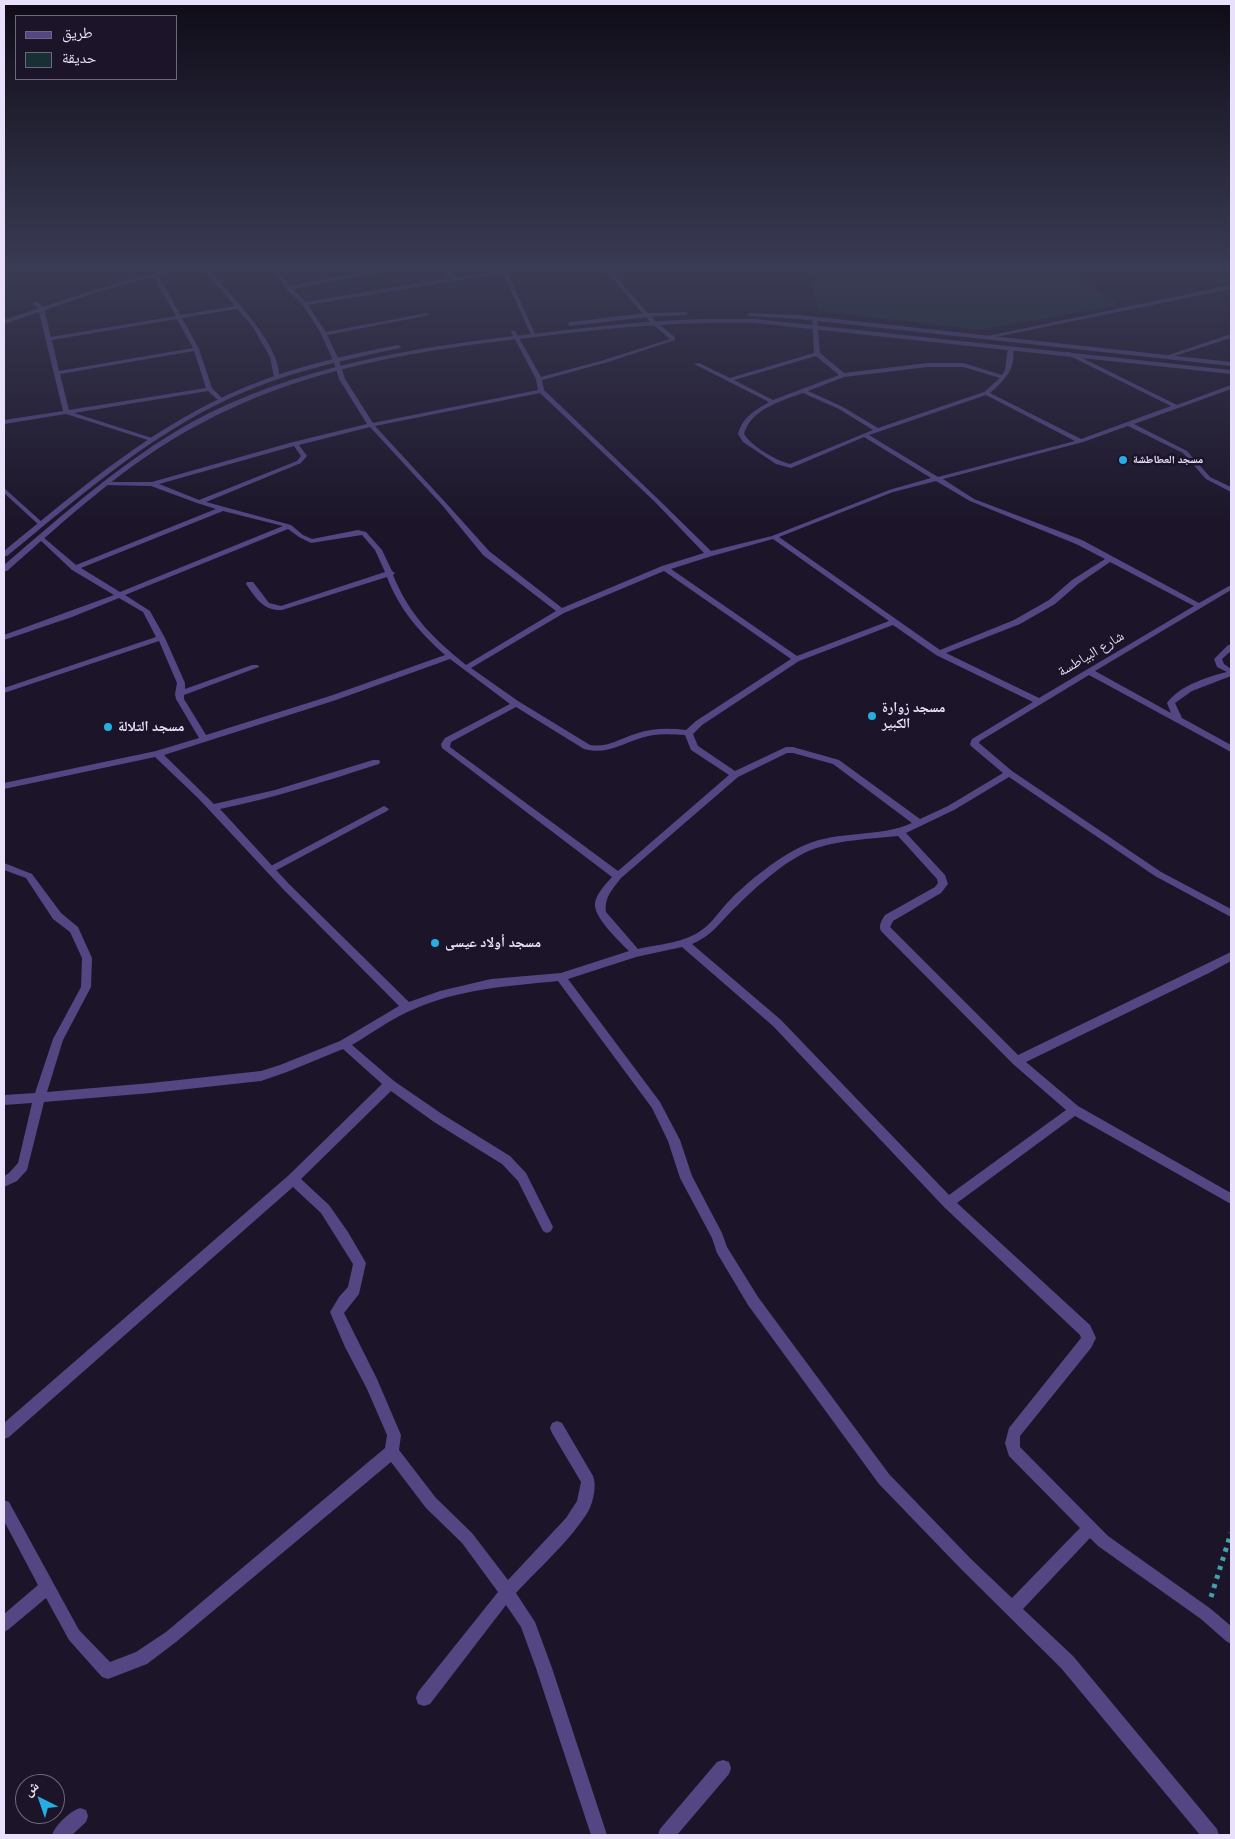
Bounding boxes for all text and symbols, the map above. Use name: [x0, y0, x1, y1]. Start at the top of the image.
legend: [15, 15, 178, 80]
text: طريق: [62, 22, 93, 42]
text: حديقة: [62, 47, 96, 67]
place label: مسجد العطاطشة: [1133, 453, 1203, 467]
marker: مسجد العطاطشة: [1117, 454, 1129, 466]
street label: شارع البياطسة: [1055, 628, 1127, 680]
place label: مسجد زوارة الكبير: [882, 700, 945, 732]
marker: مسجد زوارة الكبير: [866, 710, 878, 722]
place label: مسجد التلالة: [118, 719, 184, 735]
marker: مسجد التلالة: [102, 721, 114, 733]
place label: مسجد أولاد عيسى: [445, 935, 541, 951]
marker: مسجد أولاد عيسى: [429, 937, 441, 949]
north arrow: [15, 1774, 65, 1824]
text: ش: [19, 1776, 42, 1800]

